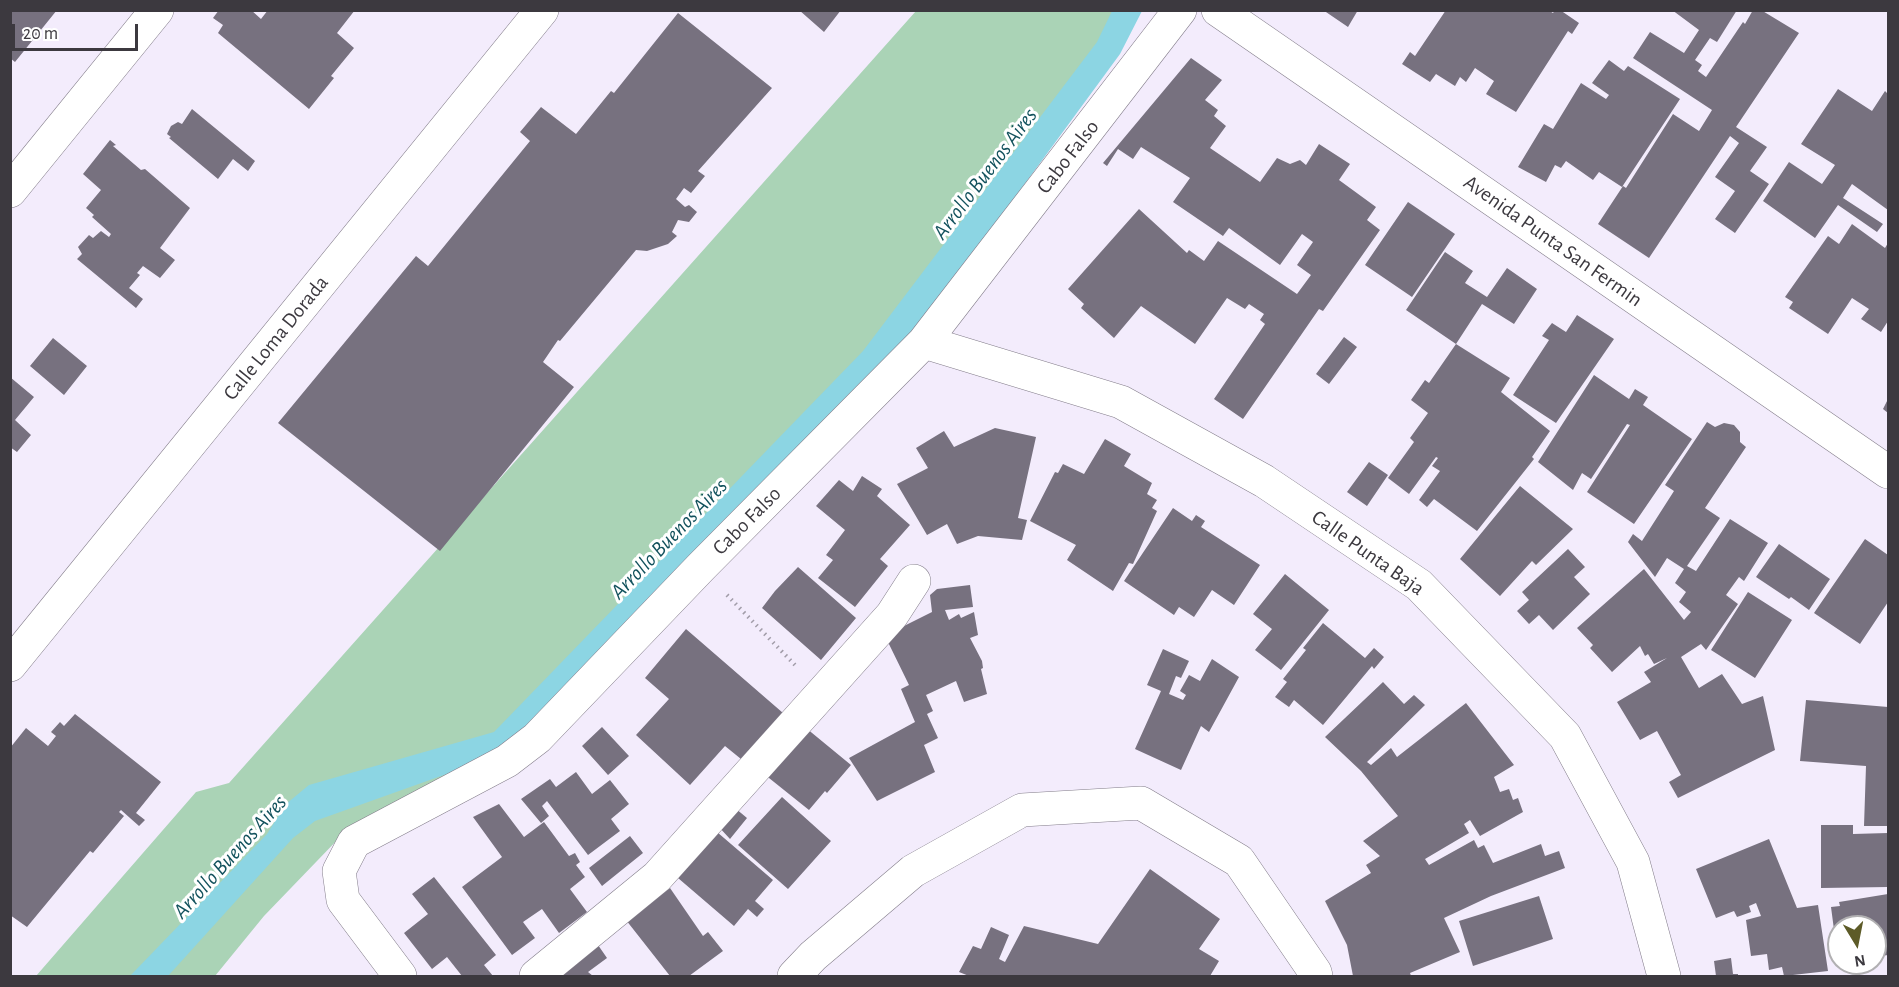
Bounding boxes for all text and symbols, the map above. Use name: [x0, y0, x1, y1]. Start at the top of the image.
scale bar: [15, 12, 141, 50]
text: 20 m: [23, 25, 58, 43]
water label: Arrollo Buenos Aires: [927, 103, 1043, 245]
street label: Cabo Falso: [1031, 115, 1105, 199]
street label: Avenida Punta San Fermin: [1459, 170, 1647, 312]
street label: Calle Loma Dorada: [218, 271, 334, 405]
water label: Arrollo Buenos Aires: [605, 473, 733, 605]
street label: Cabo Falso: [707, 481, 787, 561]
street label: Calle Punta Baja: [1307, 505, 1429, 601]
water label: Arrollo Buenos Aires: [168, 790, 292, 924]
north arrow: [1827, 915, 1887, 975]
text: N: [1853, 952, 1867, 970]

